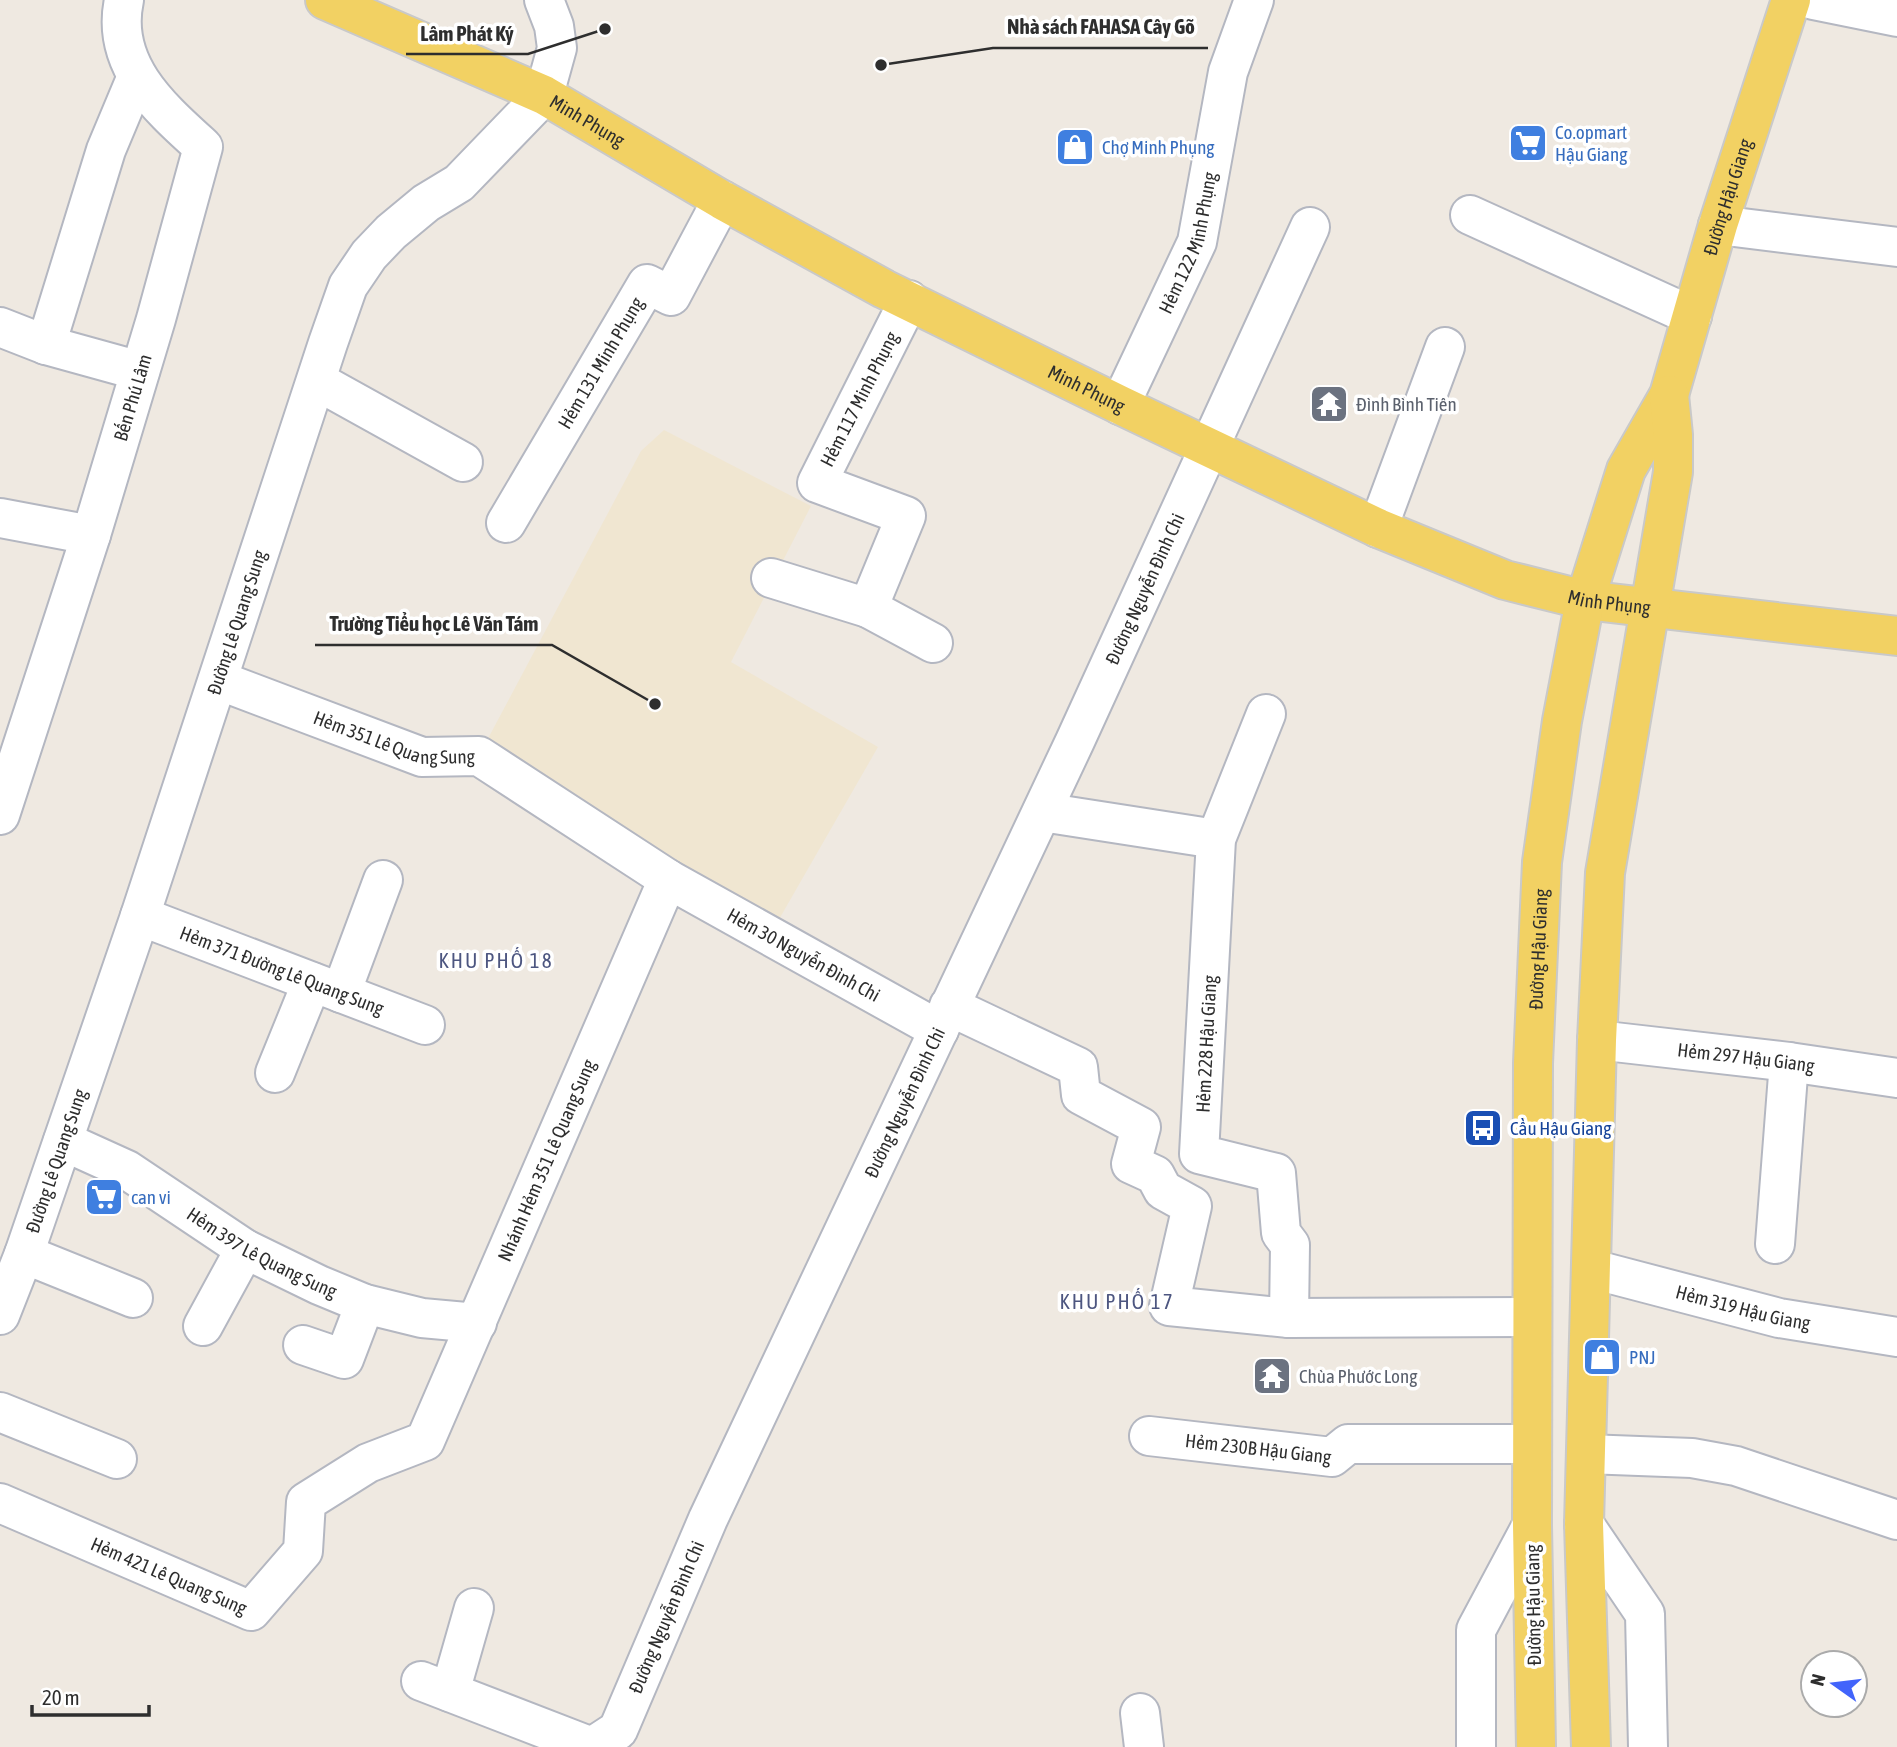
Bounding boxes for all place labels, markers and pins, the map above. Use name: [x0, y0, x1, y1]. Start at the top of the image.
callout: Nhà sách FAHASA Cây Gõ: [993, 6, 1208, 48]
callout: Lâm Phát Ký: [406, 12, 528, 54]
place label: Co.opmart Hậu Giang: [1555, 121, 1628, 165]
supermarket icon: Co.opmart Hậu Giang: [1507, 122, 1549, 164]
shop icon: Chợ Minh Phụng: [1054, 126, 1096, 168]
place label: Chợ Minh Phụng: [1102, 136, 1215, 158]
temple icon: Đình Bình Tiên: [1308, 383, 1350, 425]
place label: Đình Bình Tiên: [1356, 393, 1457, 415]
callout: Trường Tiểu học Lê Văn Tám: [315, 603, 552, 645]
bus stop icon: Cầu Hậu Giang: [1462, 1107, 1504, 1149]
place label: Cầu Hậu Giang: [1510, 1117, 1612, 1139]
supermarket icon: can vi: [83, 1176, 125, 1218]
place label: can vi: [131, 1186, 171, 1208]
shop icon: PNJ: [1581, 1336, 1623, 1378]
place label: PNJ: [1629, 1346, 1656, 1368]
temple icon: Chùa Phước Long: [1251, 1355, 1293, 1397]
place label: Chùa Phước Long: [1299, 1365, 1418, 1387]

